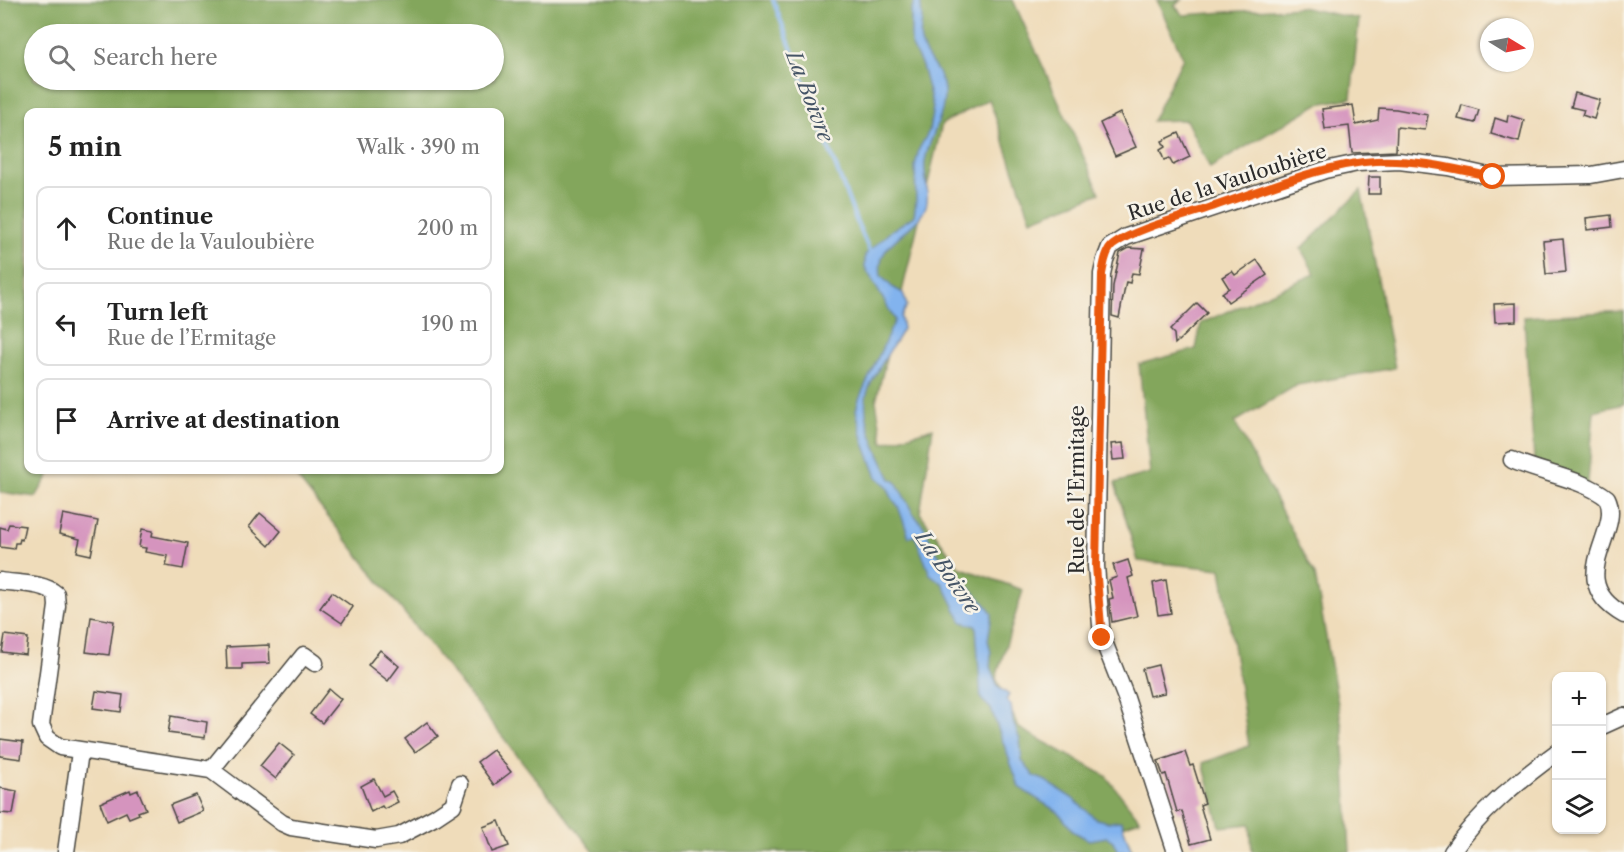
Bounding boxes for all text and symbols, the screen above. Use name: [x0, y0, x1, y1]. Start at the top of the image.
north arrow: [1480, 18, 1534, 72]
search box: [24, 24, 504, 90]
icon: search: [45, 41, 78, 74]
text: Search here: [93, 44, 218, 71]
water label: La Boivre: [780, 45, 839, 146]
text: 5 min: [48, 131, 122, 163]
text: Walk · 390 m: [357, 135, 480, 159]
street label: Rue de la Vauloubière: [1125, 138, 1329, 226]
route start: [1479, 163, 1505, 189]
text: Continue: [107, 203, 213, 230]
icon: ahead: [50, 212, 83, 245]
text: 200 m: [417, 216, 478, 240]
text: Rue de la Vauloubière: [107, 230, 315, 254]
text: Turn left: [107, 299, 208, 326]
icon: left: [50, 308, 83, 341]
text: 190 m: [421, 312, 478, 336]
text: Rue de l’Ermitage: [107, 326, 276, 350]
icon: arrive: [50, 404, 83, 437]
street label: Rue de l’Ermitage: [1065, 405, 1089, 575]
text: Arrive at destination: [107, 407, 340, 434]
water label: La Boivre: [909, 524, 986, 619]
route end: [1088, 624, 1114, 650]
map controls: [1552, 672, 1606, 834]
button: +: [1552, 672, 1606, 726]
button: −: [1552, 726, 1606, 780]
button: layers: [1552, 780, 1606, 834]

